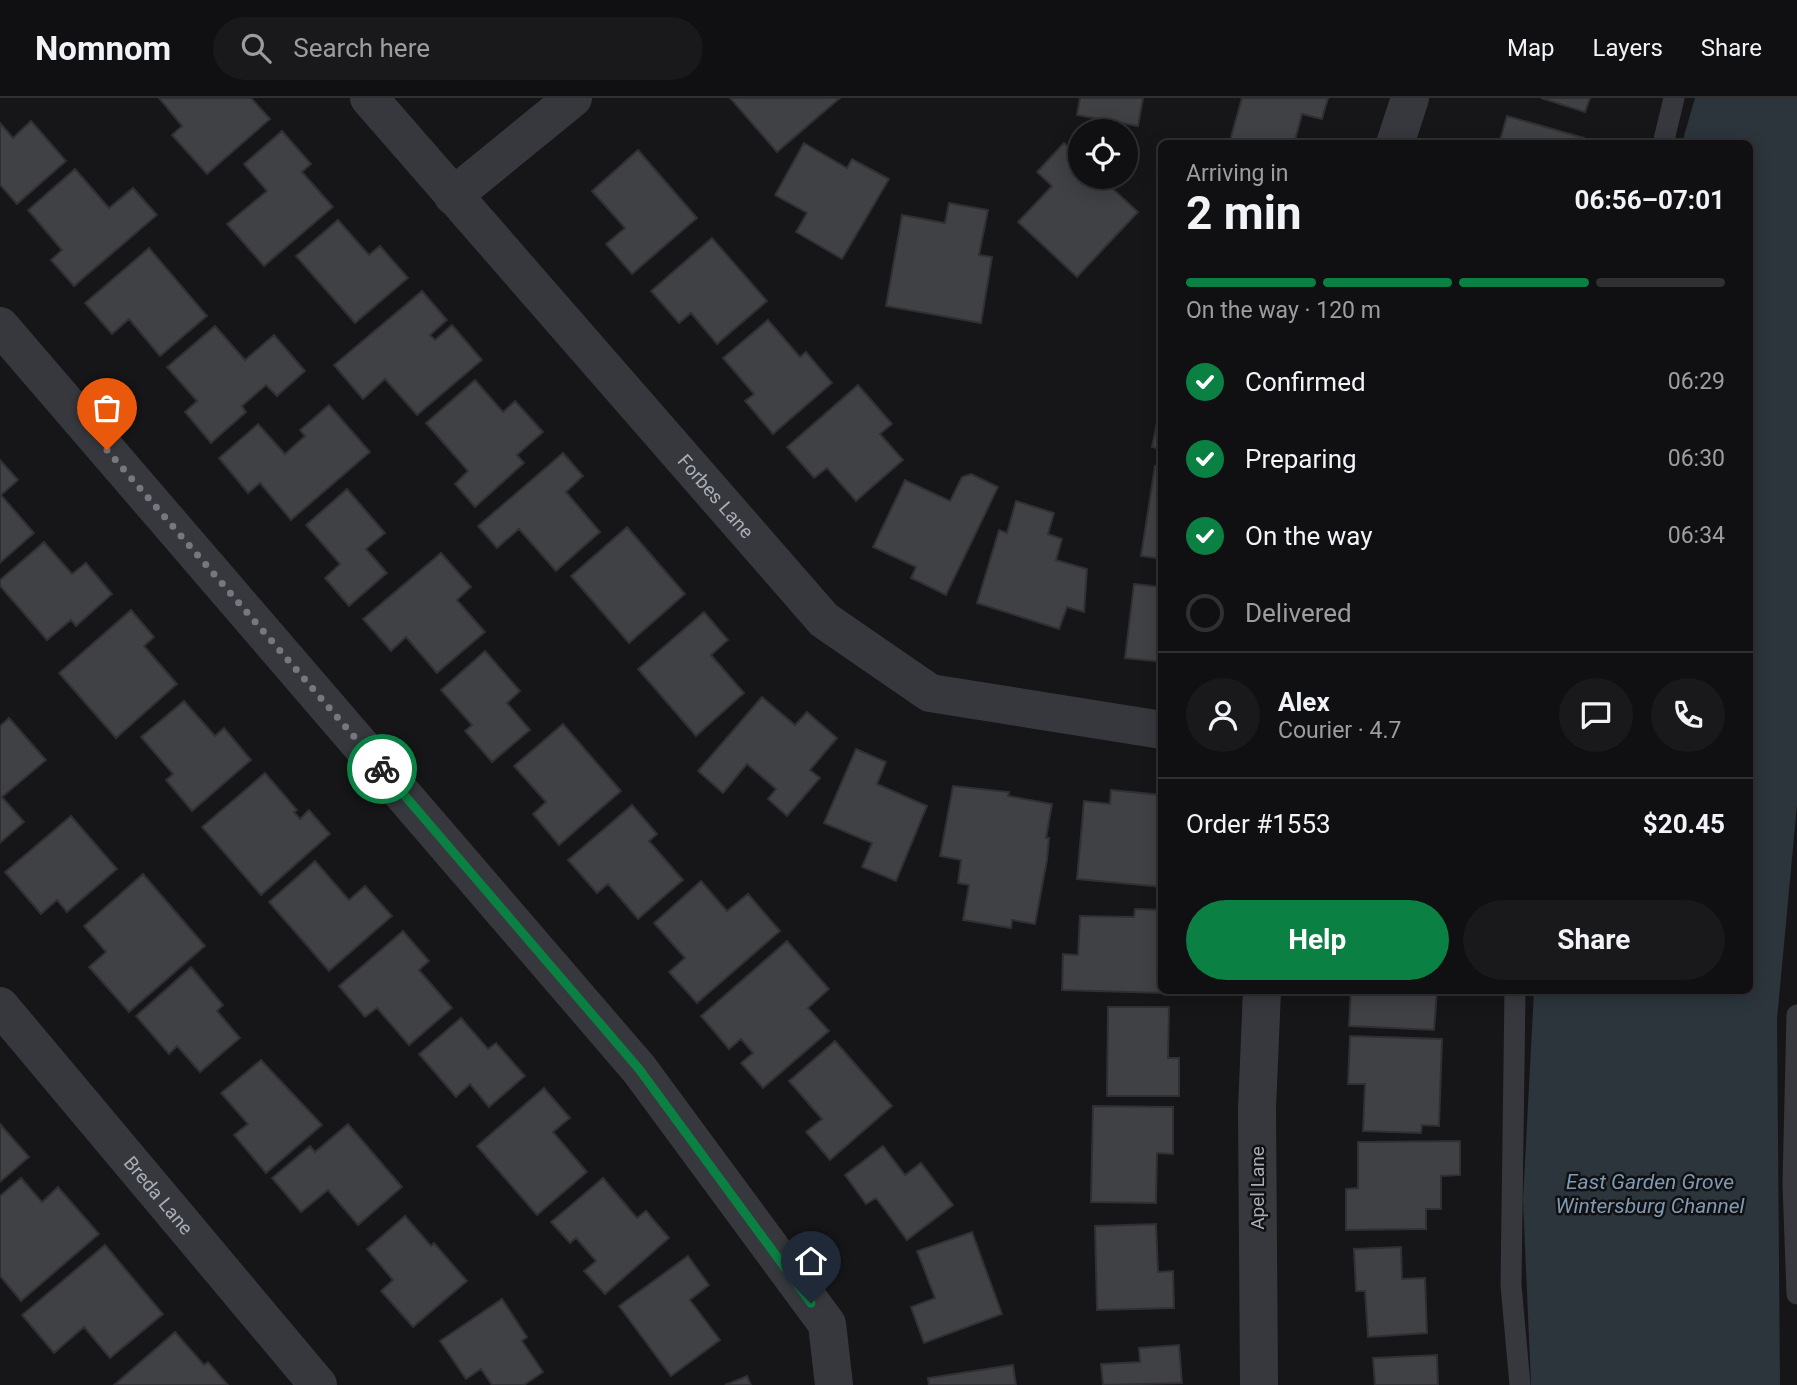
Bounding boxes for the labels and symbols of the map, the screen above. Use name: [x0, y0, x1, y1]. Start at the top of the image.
pin: [77, 378, 137, 450]
street label: Forbes Lane: [673, 449, 759, 543]
courier: [347, 734, 417, 804]
street label: Apel Lane: [1246, 1146, 1269, 1230]
street label: Breda Lane: [119, 1151, 198, 1239]
water label: East Garden Grove Wintersburg Channel: [1556, 1170, 1746, 1218]
pin: [781, 1231, 841, 1303]

